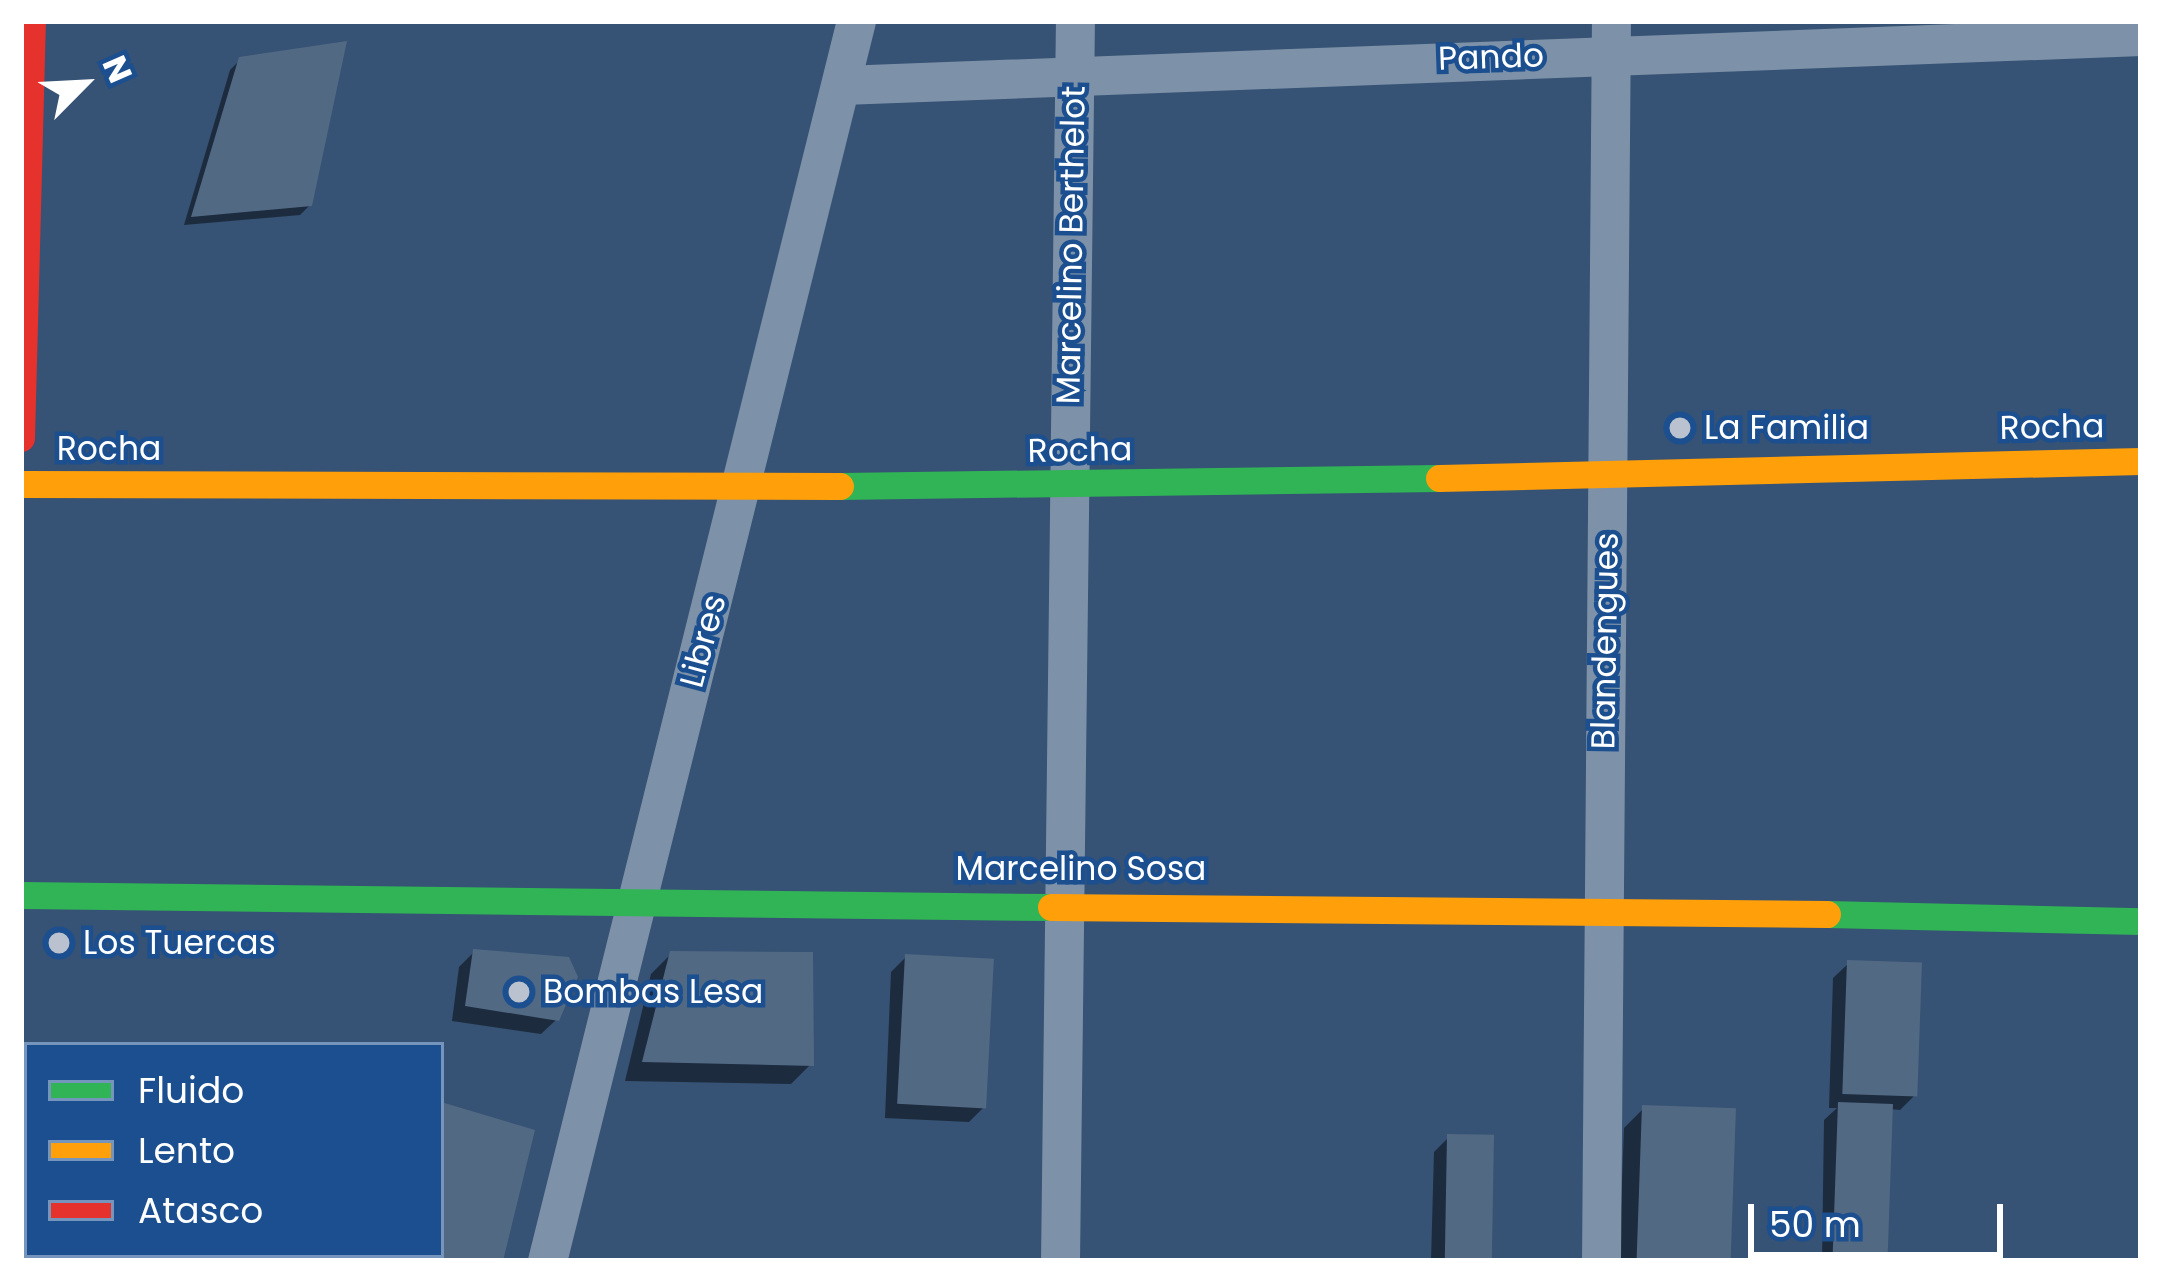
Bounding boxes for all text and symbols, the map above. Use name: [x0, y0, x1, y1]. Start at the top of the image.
north arrow: [24, 24, 144, 144]
street label: Pando: [1437, 35, 1545, 79]
text: N: [91, 48, 144, 90]
street label: Marcelino Berthelot: [1048, 85, 1094, 405]
street label: Rocha: [1999, 406, 2105, 448]
place label: La Familia: [1704, 408, 1869, 448]
marker: La Familia: [1667, 415, 1693, 441]
street label: Rocha: [57, 429, 161, 469]
street label: Rocha: [1027, 429, 1133, 471]
street label: Blandengues: [1583, 532, 1627, 750]
street label: Libres: [672, 590, 734, 692]
street label: Marcelino Sosa: [956, 849, 1206, 889]
place label: Los Tuercas: [83, 923, 276, 963]
marker: Los Tuercas: [46, 930, 72, 956]
place label: Bombas Lesa: [543, 972, 763, 1012]
marker: Bombas Lesa: [506, 979, 532, 1005]
legend: [24, 1042, 444, 1258]
text: Fluido: [138, 1065, 244, 1116]
text: Lento: [138, 1125, 235, 1176]
scale bar: [1754, 1180, 2009, 1254]
text: Atasco: [138, 1185, 263, 1236]
text: 50 m: [1769, 1199, 1861, 1250]

